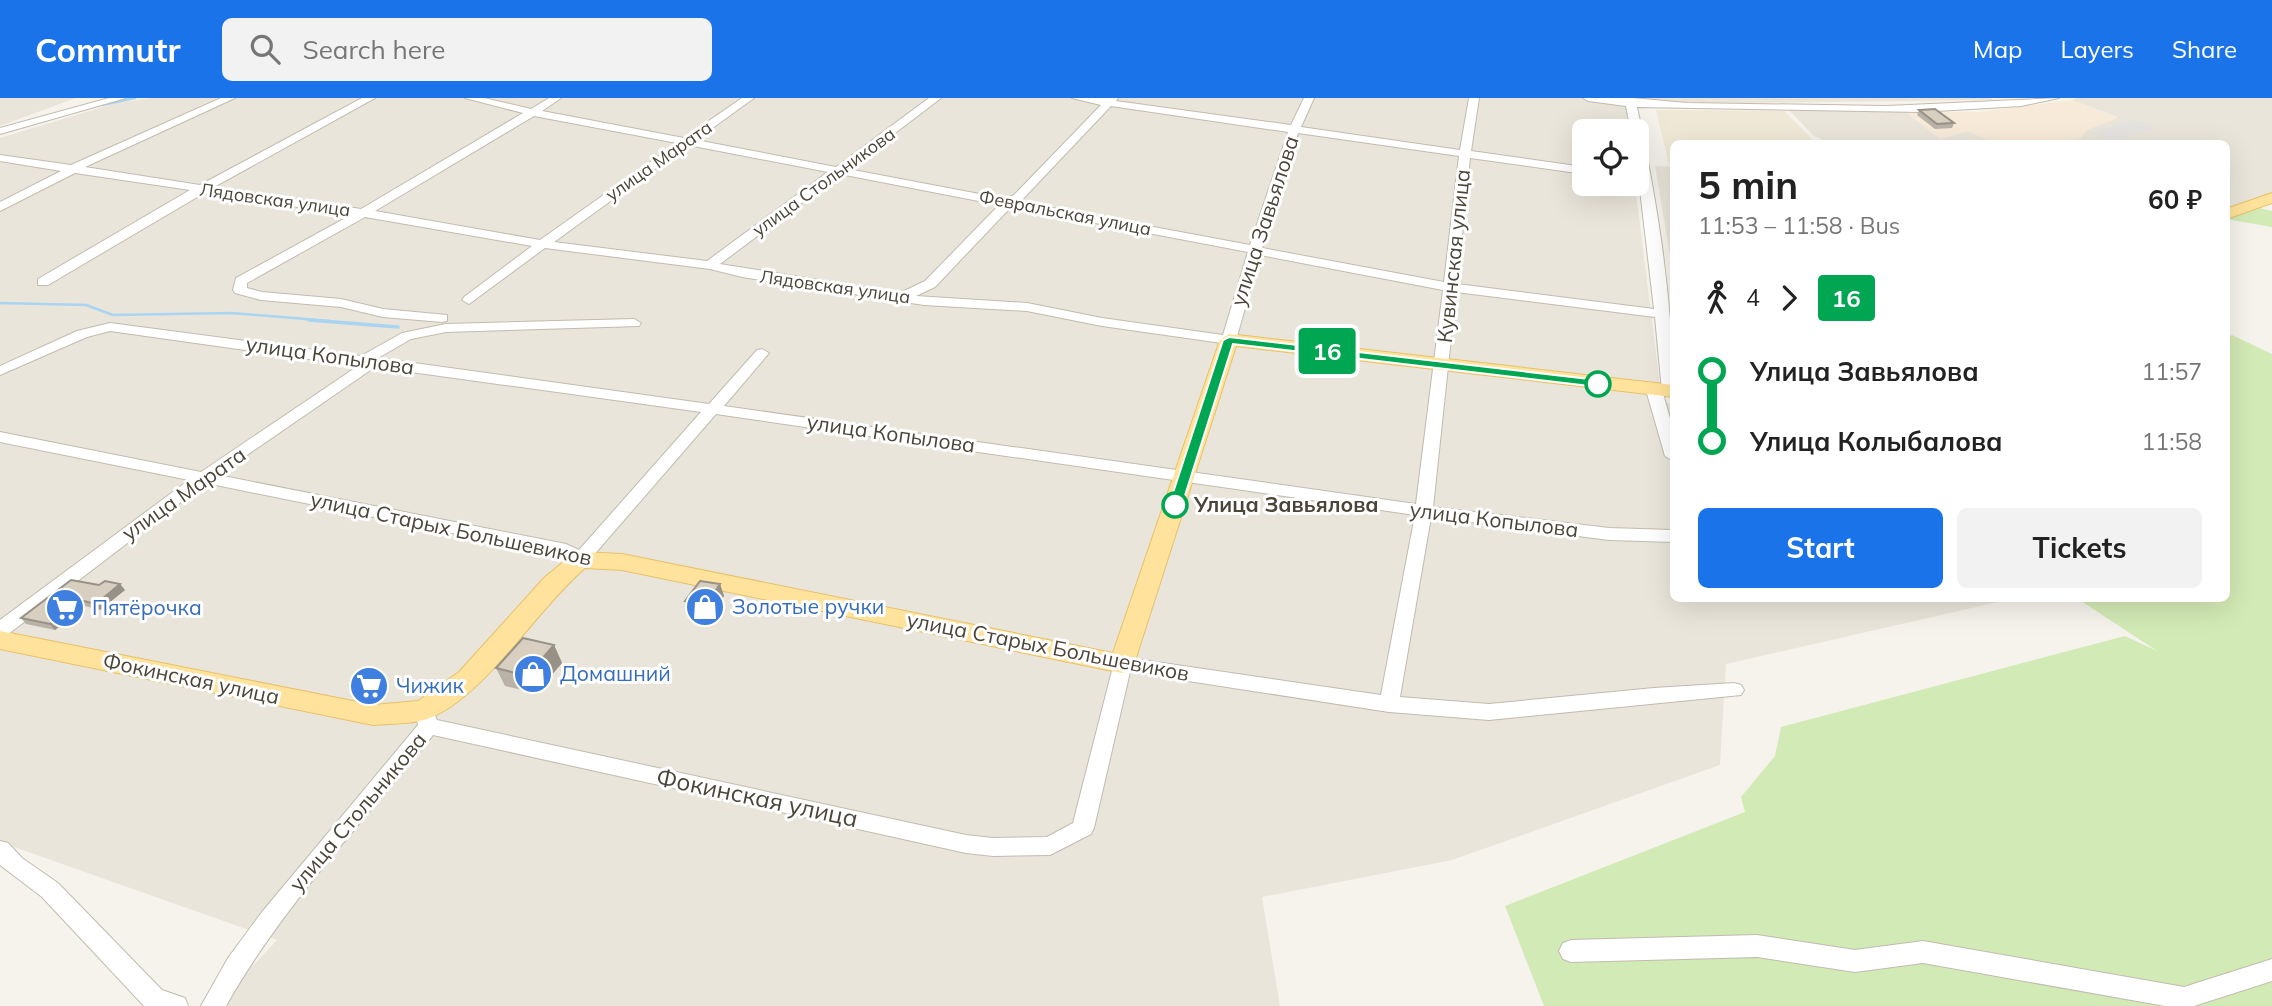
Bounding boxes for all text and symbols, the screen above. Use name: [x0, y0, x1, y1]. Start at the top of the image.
search box: [222, 18, 712, 81]
text: Commutr: [35, 29, 180, 70]
icon: search: [246, 30, 284, 68]
text: Search here: [302, 33, 445, 66]
text: Map: [1973, 34, 2022, 64]
text: Layers: [2060, 34, 2134, 64]
text: Share: [2172, 34, 2237, 64]
street label: улица Марата: [601, 115, 716, 206]
map controls: [1572, 119, 1649, 196]
button: locate: [1572, 119, 1649, 196]
street label: улица Стольникова: [748, 122, 900, 241]
street label: улица Завьялова: [1224, 132, 1304, 309]
text: 5 min: [1698, 161, 1798, 209]
street label: Кувинская улица: [1431, 168, 1475, 344]
street label: Лядовская улица: [198, 178, 352, 221]
text: 60 ₽: [2148, 183, 2202, 216]
street label: Февральская улица: [977, 185, 1153, 240]
text: 11:53 – 11:58 · Bus: [1698, 211, 1900, 240]
street label: Лядовская улица: [758, 265, 912, 308]
icon: walk: [1698, 279, 1736, 317]
icon: forward: [1770, 279, 1808, 317]
text: 4: [1746, 283, 1760, 312]
text: 16: [1832, 283, 1861, 313]
line badge: 16: [1296, 328, 1358, 374]
street label: улица Копылова: [244, 330, 416, 380]
text: 16: [1313, 336, 1341, 366]
text: Улица Завьялова: [1750, 355, 1979, 388]
text: 11:57: [2142, 357, 2202, 386]
unlabelled marker: [1585, 371, 1611, 397]
street label: улица Копылова: [805, 408, 977, 458]
text: Улица Колыбалова: [1750, 425, 2003, 458]
text: 11:58: [2142, 427, 2202, 456]
street label: улица Марата: [116, 441, 250, 546]
street label: улица Старых Большевиков: [308, 485, 594, 571]
place label: Улица Завьялова: [1193, 491, 1379, 517]
marker: Улица Завьялова: [1162, 492, 1188, 518]
street label: улица Копылова: [1408, 496, 1580, 542]
button: Start: [1698, 508, 1943, 588]
button: Tickets: [1957, 508, 2202, 588]
shop icon: Золотые ручки: [684, 586, 726, 628]
supermarket icon: Пятёрочка: [44, 587, 86, 629]
place label: Золотые ручки: [732, 593, 884, 619]
place label: Пятёрочка: [92, 594, 202, 620]
street label: улица Старых Большевиков: [905, 606, 1192, 686]
street label: Фокинская улица: [101, 647, 282, 709]
shop icon: Домашний: [512, 653, 554, 695]
place label: Домашний: [560, 660, 671, 686]
supermarket icon: Чижик: [348, 665, 390, 707]
place label: Чижик: [396, 672, 464, 698]
street label: улица Стольникова: [283, 727, 431, 896]
street label: Фокинская улица: [654, 761, 861, 833]

